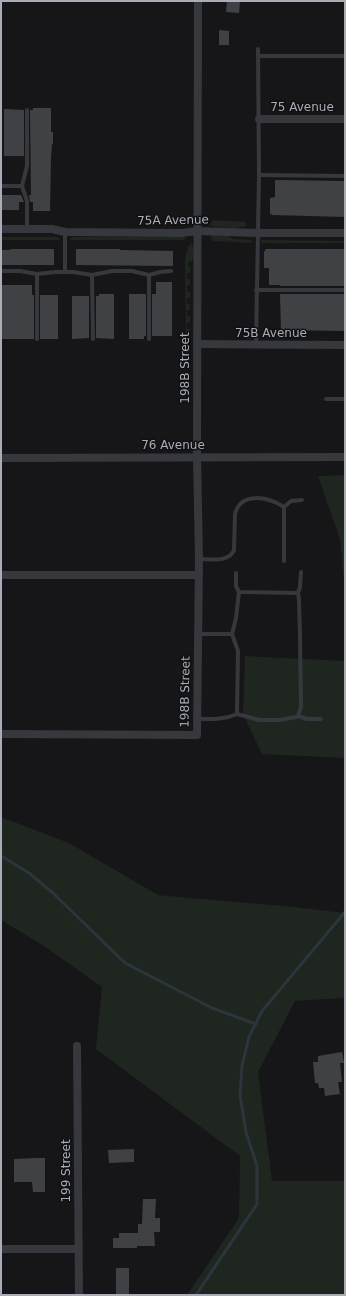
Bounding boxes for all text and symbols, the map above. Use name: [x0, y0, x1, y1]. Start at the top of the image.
street label: 75 Avenue: [270, 100, 334, 114]
street label: 75A Avenue: [137, 212, 209, 228]
street label: 75B Avenue: [235, 326, 307, 340]
street label: 198B Street: [178, 332, 192, 404]
street label: 76 Avenue: [141, 438, 205, 452]
street label: 198B Street: [177, 656, 193, 728]
street label: 199 Street: [59, 1139, 73, 1203]

